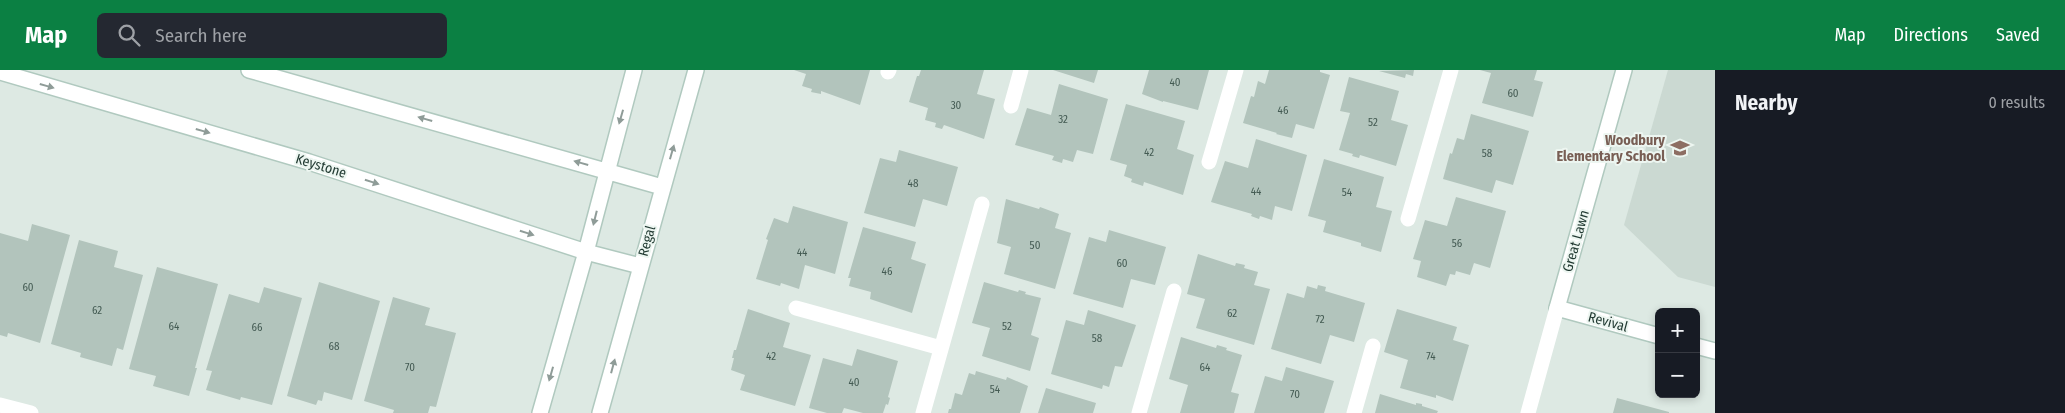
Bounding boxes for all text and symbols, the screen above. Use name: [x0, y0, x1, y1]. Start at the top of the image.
search box: [97, 13, 447, 58]
text: Map: [25, 21, 67, 49]
icon: search: [115, 21, 143, 49]
text: Search here: [155, 24, 247, 47]
text: Map: [1834, 24, 1866, 46]
text: Directions: [1894, 24, 1968, 46]
text: Saved: [1996, 24, 2040, 46]
house number: 40: [1169, 76, 1181, 89]
one-way arrow: [39, 82, 54, 90]
house number: 60: [1507, 87, 1519, 100]
text: Nearby: [1735, 90, 1797, 116]
text: 0 results: [1988, 93, 2045, 112]
house number: 30: [951, 99, 962, 112]
house number: 46: [1278, 104, 1289, 117]
one-way arrow: [617, 110, 625, 125]
house number: 32: [1058, 113, 1068, 126]
one-way arrow: [417, 115, 432, 123]
house number: 52: [1368, 116, 1378, 129]
one-way arrow: [195, 127, 210, 135]
place label: Woodbury Elementary School: [1557, 132, 1665, 165]
school or university icon: Woodbury Elementary School: [1669, 137, 1691, 159]
one-way arrow: [668, 144, 676, 159]
house number: 42: [1144, 146, 1154, 159]
house number: 58: [1482, 147, 1493, 160]
street label: Keystone: [294, 150, 349, 182]
one-way arrow: [574, 159, 589, 167]
house number: 48: [908, 177, 919, 190]
one-way arrow: [365, 179, 380, 187]
house number: 44: [1251, 185, 1262, 198]
house number: 54: [1342, 186, 1353, 199]
street label: Great Lawn: [1559, 208, 1593, 274]
one-way arrow: [591, 210, 599, 225]
street label: Regal: [635, 224, 659, 258]
one-way arrow: [520, 229, 535, 237]
house number: 56: [1452, 237, 1463, 250]
house number: 50: [1030, 239, 1041, 252]
house number: 44: [797, 246, 808, 259]
house number: 60: [1116, 257, 1128, 270]
house number: 46: [882, 265, 893, 278]
house number: 60: [22, 281, 34, 294]
house number: 62: [92, 304, 102, 317]
house number: 62: [1227, 307, 1237, 320]
map controls: [1655, 308, 1700, 398]
button: +: [1655, 308, 1700, 353]
street label: Revival: [1586, 309, 1630, 336]
house number: 72: [1315, 313, 1325, 326]
house number: 64: [169, 320, 180, 333]
house number: 52: [1002, 320, 1012, 333]
house number: 66: [252, 321, 263, 334]
house number: 58: [1092, 332, 1103, 345]
house number: 68: [329, 340, 340, 353]
house number: 42: [766, 350, 776, 363]
house number: 74: [1426, 350, 1436, 363]
button: −: [1655, 353, 1700, 398]
one-way arrow: [609, 358, 617, 373]
house number: 70: [405, 361, 415, 374]
house number: 64: [1200, 361, 1211, 374]
one-way arrow: [547, 367, 555, 382]
house number: 40: [848, 376, 860, 389]
house number: 54: [990, 383, 1001, 396]
house number: 70: [1290, 388, 1300, 401]

